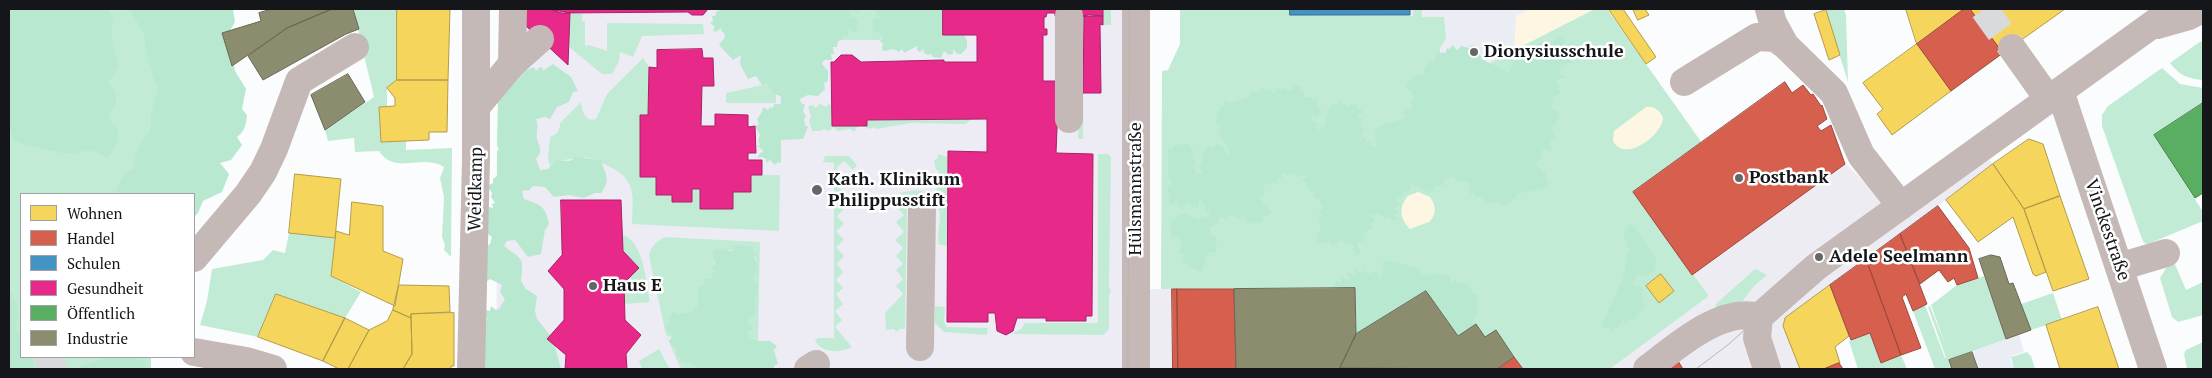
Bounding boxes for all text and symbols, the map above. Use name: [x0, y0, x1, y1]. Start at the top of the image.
place label: Dionysiusschule: [1484, 41, 1624, 63]
marker: Dionysiusschule: [1468, 46, 1480, 58]
street label: Hülsmannstraße: [1125, 122, 1147, 256]
street label: Weidkamp: [464, 147, 488, 231]
place label: Postbank: [1749, 167, 1829, 189]
place label: Kath. Klinikum Philippusstift: [828, 169, 960, 212]
marker: Postbank: [1733, 172, 1745, 184]
street label: Vinckestraße: [2080, 176, 2134, 284]
marker: Kath. Klinikum Philippusstift: [810, 183, 824, 197]
legend: [20, 193, 195, 358]
text: Wohnen: [67, 203, 123, 223]
text: Handel: [67, 228, 115, 248]
place label: Adele Seelmann: [1829, 246, 1968, 268]
marker: Adele Seelmann: [1813, 251, 1825, 263]
text: Schulen: [67, 253, 120, 273]
place label: Haus E: [603, 275, 662, 297]
text: Gesundheit: [67, 278, 144, 298]
marker: Haus E: [587, 280, 599, 292]
text: Öffentlich: [67, 303, 135, 323]
text: Industrie: [67, 328, 128, 348]

